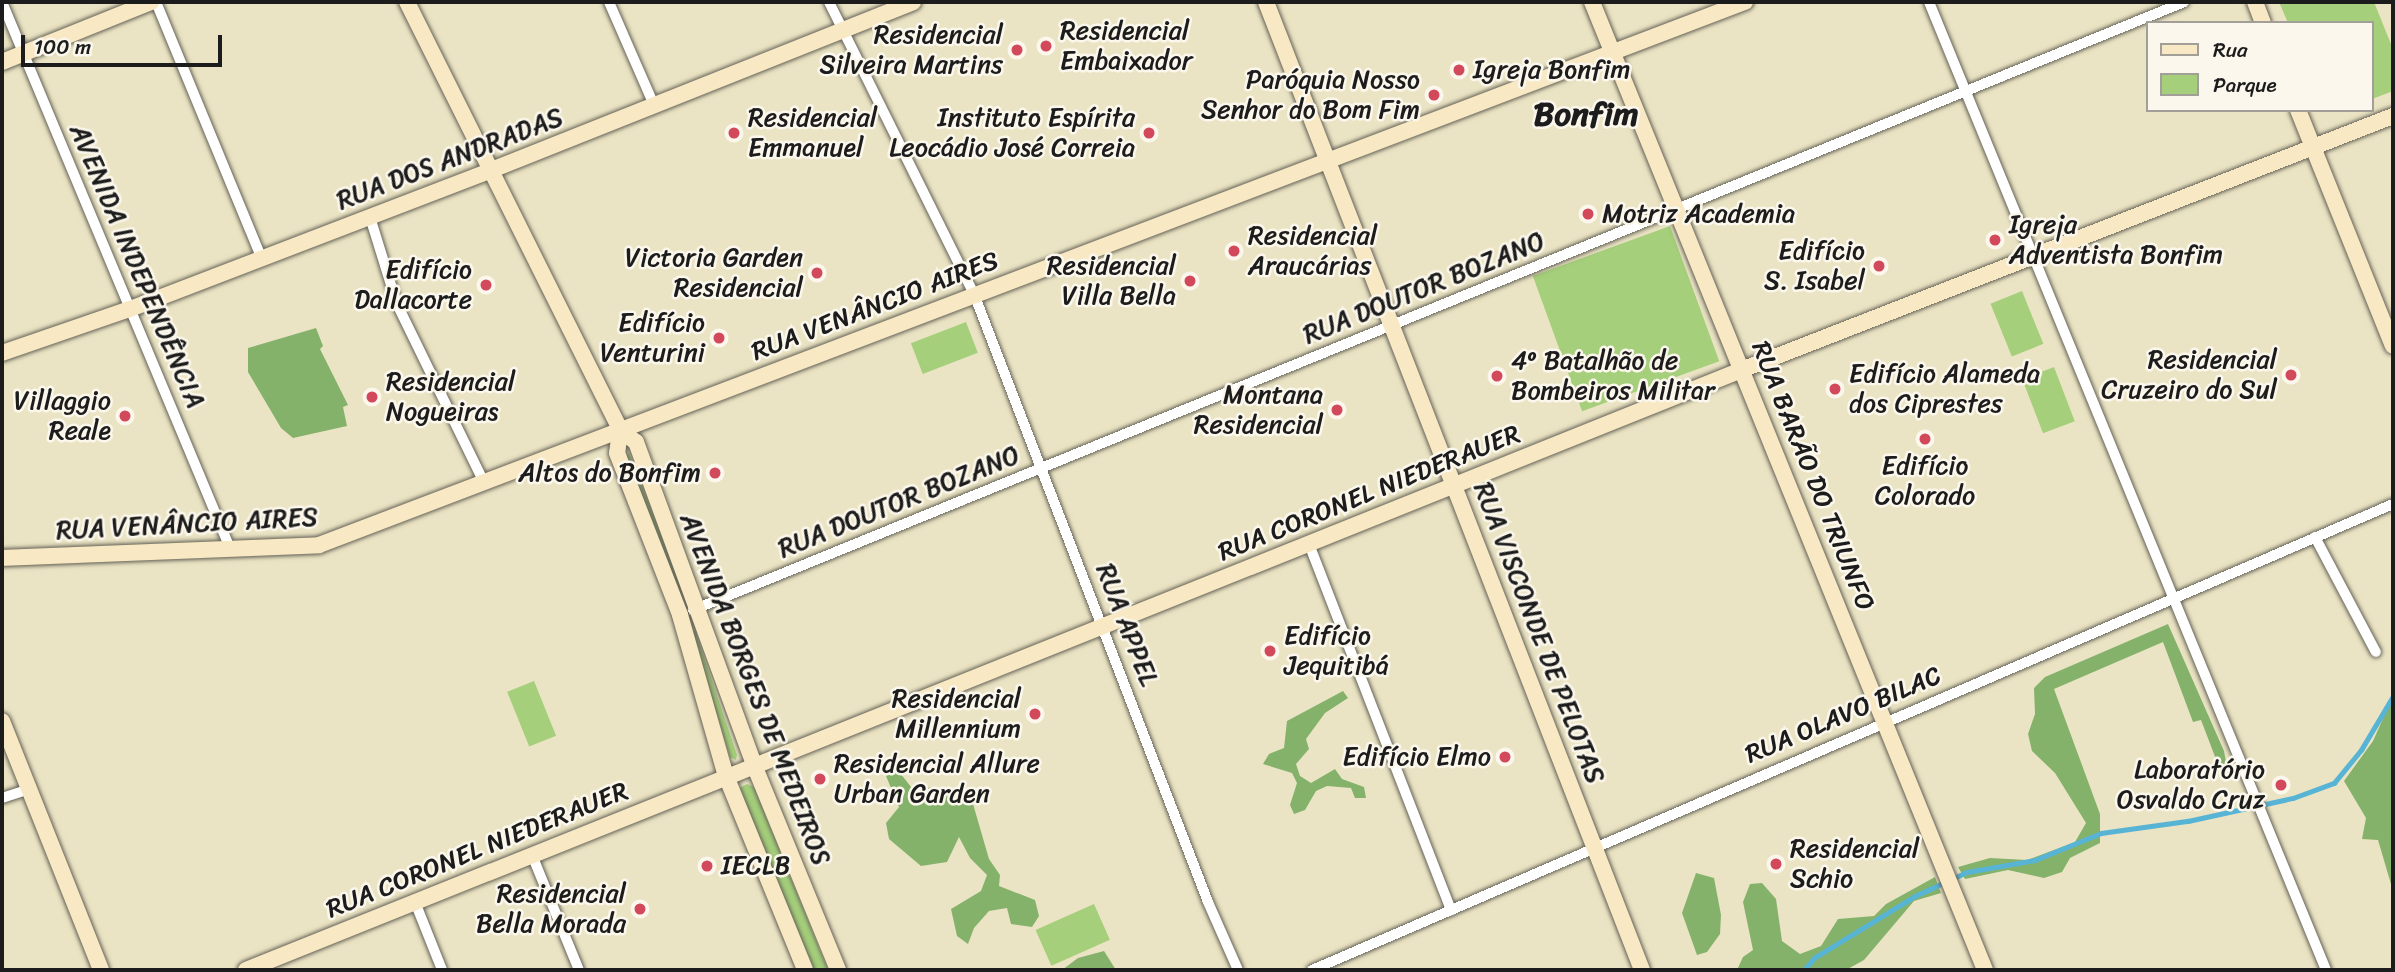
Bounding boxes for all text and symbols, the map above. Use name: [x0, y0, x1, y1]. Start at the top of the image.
place label: Residencial Embaixador: [1060, 15, 1192, 76]
place label: Residencial Silveira Martins: [819, 19, 1003, 80]
scale bar: [24, 21, 226, 65]
legend: [2146, 21, 2374, 112]
text: 100 m: [34, 28, 91, 66]
text: Rua: [2213, 31, 2248, 69]
marker: Residencial Embaixador: [1038, 38, 1054, 54]
marker: Residencial Silveira Martins: [1009, 42, 1025, 58]
place label: Igreja Bonfim: [1473, 54, 1631, 86]
marker: Igreja Bonfim: [1451, 62, 1467, 78]
place label: Paróquia Nosso Senhor do Bom Fim: [1201, 64, 1420, 126]
text: Parque: [2213, 66, 2277, 104]
marker: Paróquia Nosso Senhor do Bom Fim: [1426, 87, 1442, 103]
district label: Bonfim: [1533, 95, 1639, 135]
street label: RUA DOS ANDRADAS: [331, 101, 569, 217]
place label: Residencial Emmanuel: [748, 102, 877, 164]
place label: Instituto Espírita Leocádio José Correia: [888, 102, 1135, 164]
street label: AVENIDA INDEPENDÊNCIA: [62, 117, 212, 415]
marker: Residencial Emmanuel: [726, 125, 742, 141]
marker: Instituto Espírita Leocádio José Correia: [1141, 125, 1157, 141]
place label: Motriz Academia: [1602, 198, 1795, 230]
marker: Motriz Academia: [1580, 206, 1596, 222]
place label: Igreja Adventista Bonfim: [2009, 209, 2223, 270]
place label: Residencial Araucárias: [1248, 220, 1377, 282]
street label: RUA DOUTOR BOZANO: [1299, 225, 1549, 351]
marker: Igreja Adventista Bonfim: [1987, 232, 2003, 248]
place label: Edifício S. Isabel: [1764, 235, 1865, 296]
place label: Victoria Garden Residencial: [624, 242, 803, 304]
marker: Residencial Araucárias: [1226, 243, 1242, 259]
street label: RUA VENÂNCIO AIRES: [750, 245, 1000, 367]
place label: Residencial Villa Bella: [1047, 250, 1176, 312]
place label: Edifício Dallacorte: [354, 254, 472, 316]
marker: Edifício S. Isabel: [1871, 258, 1887, 274]
marker: Victoria Garden Residencial: [809, 265, 825, 281]
marker: Residencial Villa Bella: [1182, 273, 1198, 289]
marker: Edifício Dallacorte: [478, 277, 494, 293]
place label: Edifício Venturini: [600, 307, 705, 368]
marker: Edifício Venturini: [711, 330, 727, 346]
street label: RUA BARÃO DO TRIUNFO: [1744, 335, 1882, 617]
place label: Residencial Cruzeiro do Sul: [2101, 344, 2277, 406]
place label: 4º Batalhão de Bombeiros Militar: [1511, 345, 1716, 406]
place label: Edifício Alameda dos Ciprestes: [1849, 358, 2040, 420]
place label: Residencial Nogueiras: [386, 366, 515, 428]
marker: Residencial Cruzeiro do Sul: [2283, 367, 2299, 383]
marker: 4º Batalhão de Bombeiros Militar: [1489, 368, 1505, 384]
place label: Montana Residencial: [1194, 379, 1323, 440]
marker: Edifício Alameda dos Ciprestes: [1827, 381, 1843, 397]
place label: Villaggio Reale: [14, 385, 111, 446]
marker: Residencial Nogueiras: [364, 389, 380, 405]
marker: Montana Residencial: [1329, 402, 1345, 418]
marker: Villaggio Reale: [117, 408, 133, 424]
street label: RUA CORONEL NIEDERAUER: [1212, 418, 1526, 568]
marker: Edifício Colorado: [1917, 431, 1933, 447]
street label: RUA DOUTOR BOZANO: [774, 439, 1024, 565]
place label: Edifício Colorado: [1875, 450, 1975, 512]
place label: Altos do Bonfim: [518, 457, 701, 489]
marker: Altos do Bonfim: [707, 465, 723, 481]
street label: RUA VISCONDE DE PELOTAS: [1467, 477, 1611, 789]
street label: RUA VENÂNCIO AIRES: [58, 502, 316, 546]
street label: AVENIDA BORGES DE MEDEIROS: [673, 509, 837, 869]
street label: RUA APPEL: [1089, 559, 1165, 691]
place label: Edifício Jequitibá: [1284, 620, 1389, 682]
marker: Edifício Jequitibá: [1262, 643, 1278, 659]
street label: RUA OLAVO BILAC: [1740, 659, 1946, 771]
place label: Residencial Millennium: [892, 683, 1021, 744]
marker: Residencial Millennium: [1027, 706, 1043, 722]
place label: Edifício Elmo: [1342, 741, 1491, 773]
place label: Residencial Allure Urban Garden: [834, 748, 1040, 810]
marker: Edifício Elmo: [1497, 749, 1513, 765]
place label: Laboratório Osvaldo Cruz: [2117, 754, 2265, 816]
marker: Residencial Allure Urban Garden: [812, 771, 828, 787]
street label: RUA CORONEL NIEDERAUER: [320, 775, 634, 925]
marker: Laboratório Osvaldo Cruz: [2271, 775, 2291, 795]
place label: Residencial Schio: [1790, 833, 1919, 894]
place label: IECLB: [721, 850, 791, 882]
marker: Residencial Schio: [1768, 856, 1784, 872]
marker: IECLB: [699, 858, 715, 874]
place label: Residencial Bella Morada: [477, 878, 626, 940]
marker: Residencial Bella Morada: [632, 901, 648, 917]

